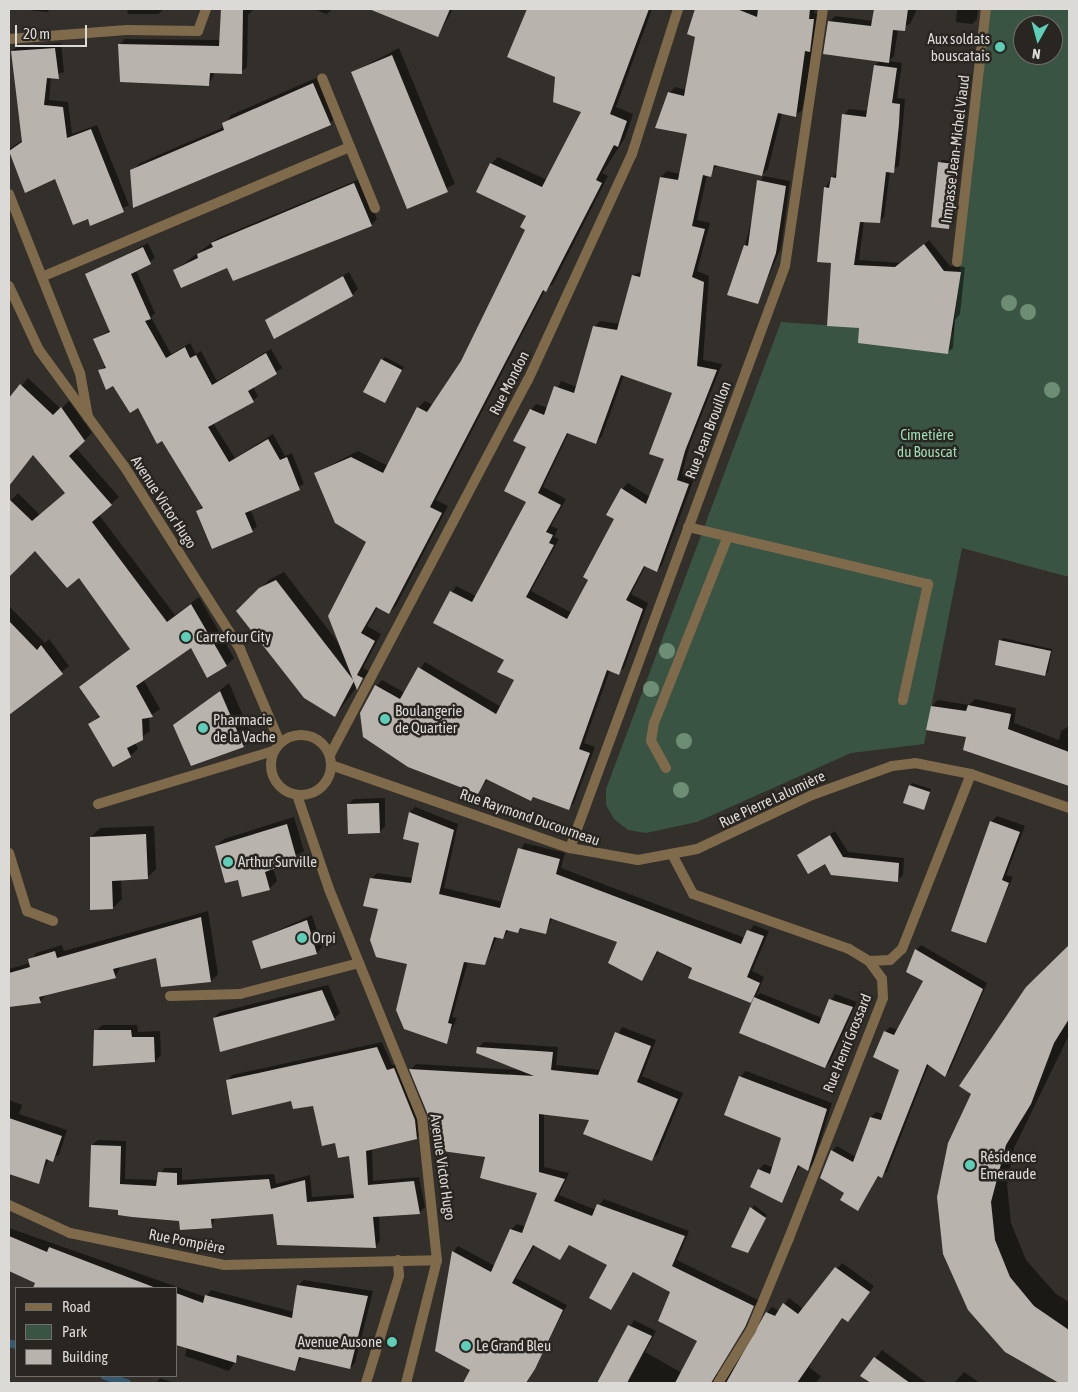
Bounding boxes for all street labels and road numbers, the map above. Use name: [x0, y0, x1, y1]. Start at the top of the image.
street label: Impasse Jean-Michel Viaud: [937, 74, 973, 224]
street label: Rue Mondon: [485, 348, 533, 418]
street label: Rue Jean Brouillon: [681, 379, 735, 481]
street label: Avenue Victor Hugo: [127, 452, 201, 552]
street label: Rue Pierre Lalumière: [716, 767, 828, 831]
street label: Rue Raymond Ducourneau: [458, 785, 602, 849]
street label: Rue Henri Grossard: [819, 991, 875, 1095]
street label: Avenue Victor Hugo: [427, 1113, 459, 1221]
street label: Rue Pompière: [147, 1225, 227, 1257]

